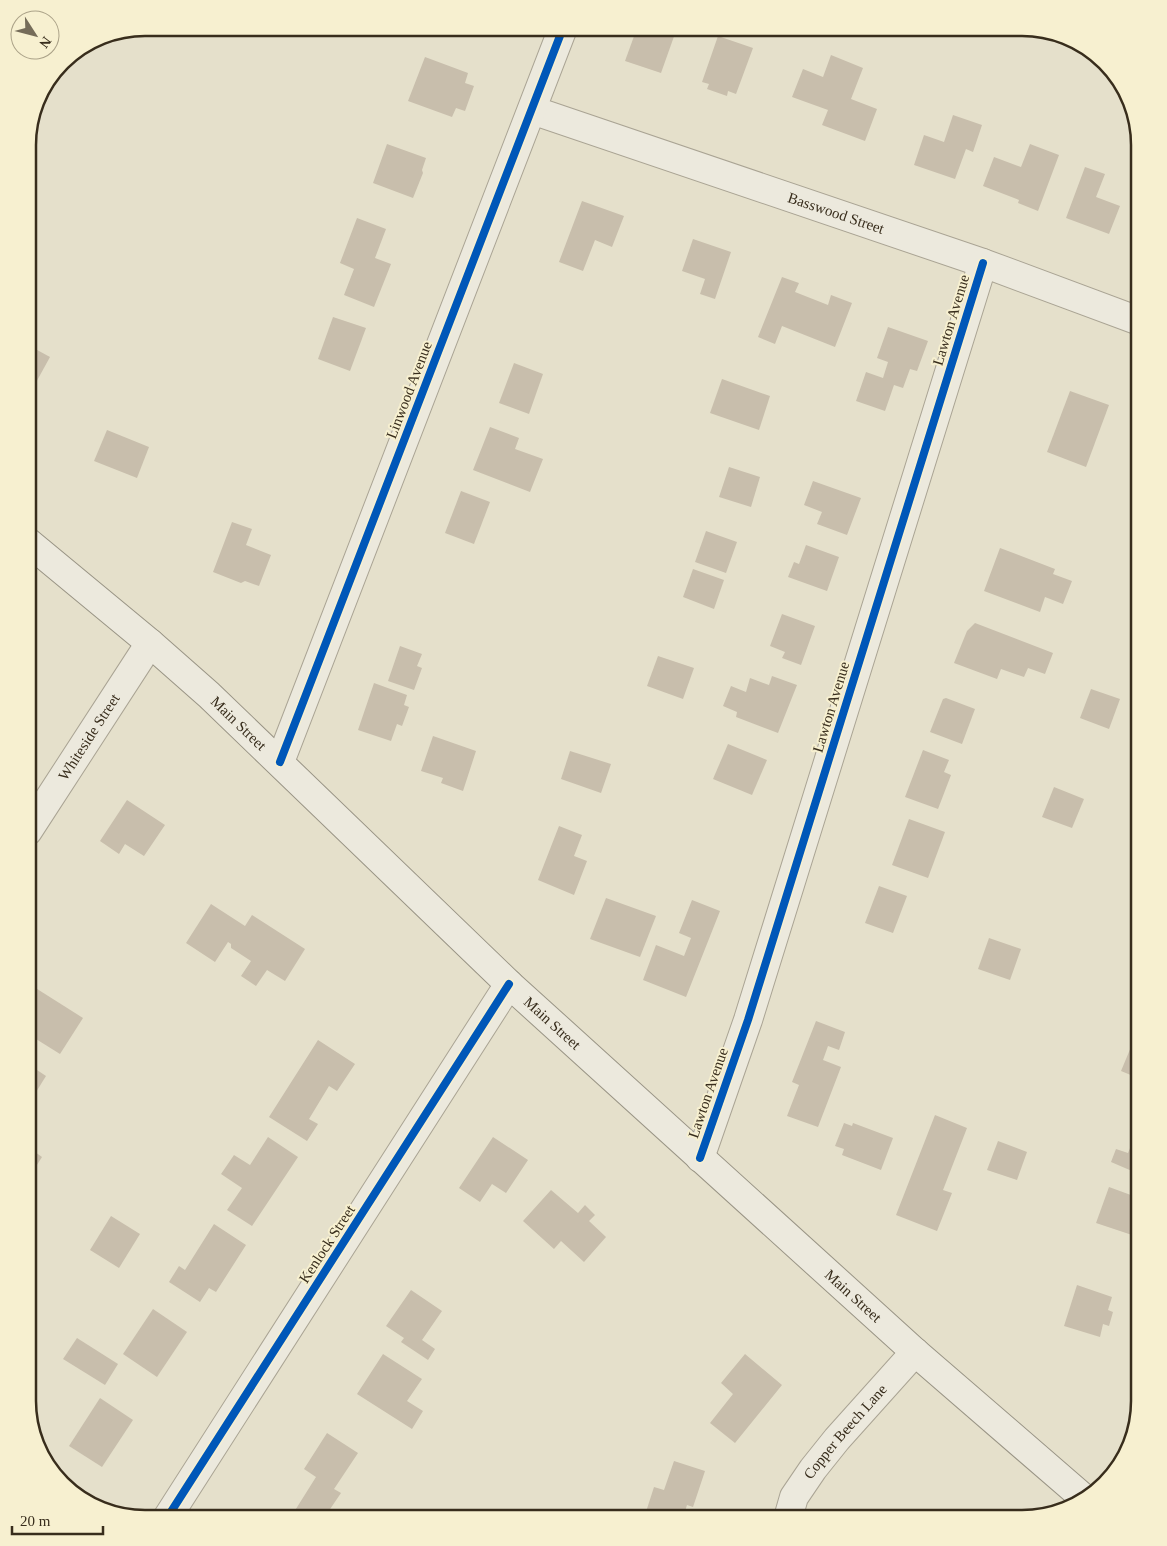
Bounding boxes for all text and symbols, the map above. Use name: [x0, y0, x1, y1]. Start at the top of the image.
north arrow: [10, 10, 60, 60]
text: N: [36, 34, 54, 51]
street label: Basswood Street: [786, 189, 887, 237]
street label: Lawton Avenue: [930, 272, 973, 367]
street label: Linwood Avenue: [383, 339, 435, 441]
street label: Lawton Avenue: [810, 659, 853, 754]
street label: Whiteside Street: [55, 690, 123, 783]
street label: Main Street: [208, 693, 270, 754]
street label: Main Street: [521, 994, 584, 1053]
street label: Lawton Avenue: [685, 1046, 731, 1140]
street label: Kenlock Street: [296, 1201, 359, 1286]
street label: Main Street: [822, 1266, 885, 1326]
street label: Copper Beech Lane: [801, 1381, 890, 1482]
scale bar: [12, 1504, 104, 1536]
text: 20 m: [20, 1513, 51, 1529]

